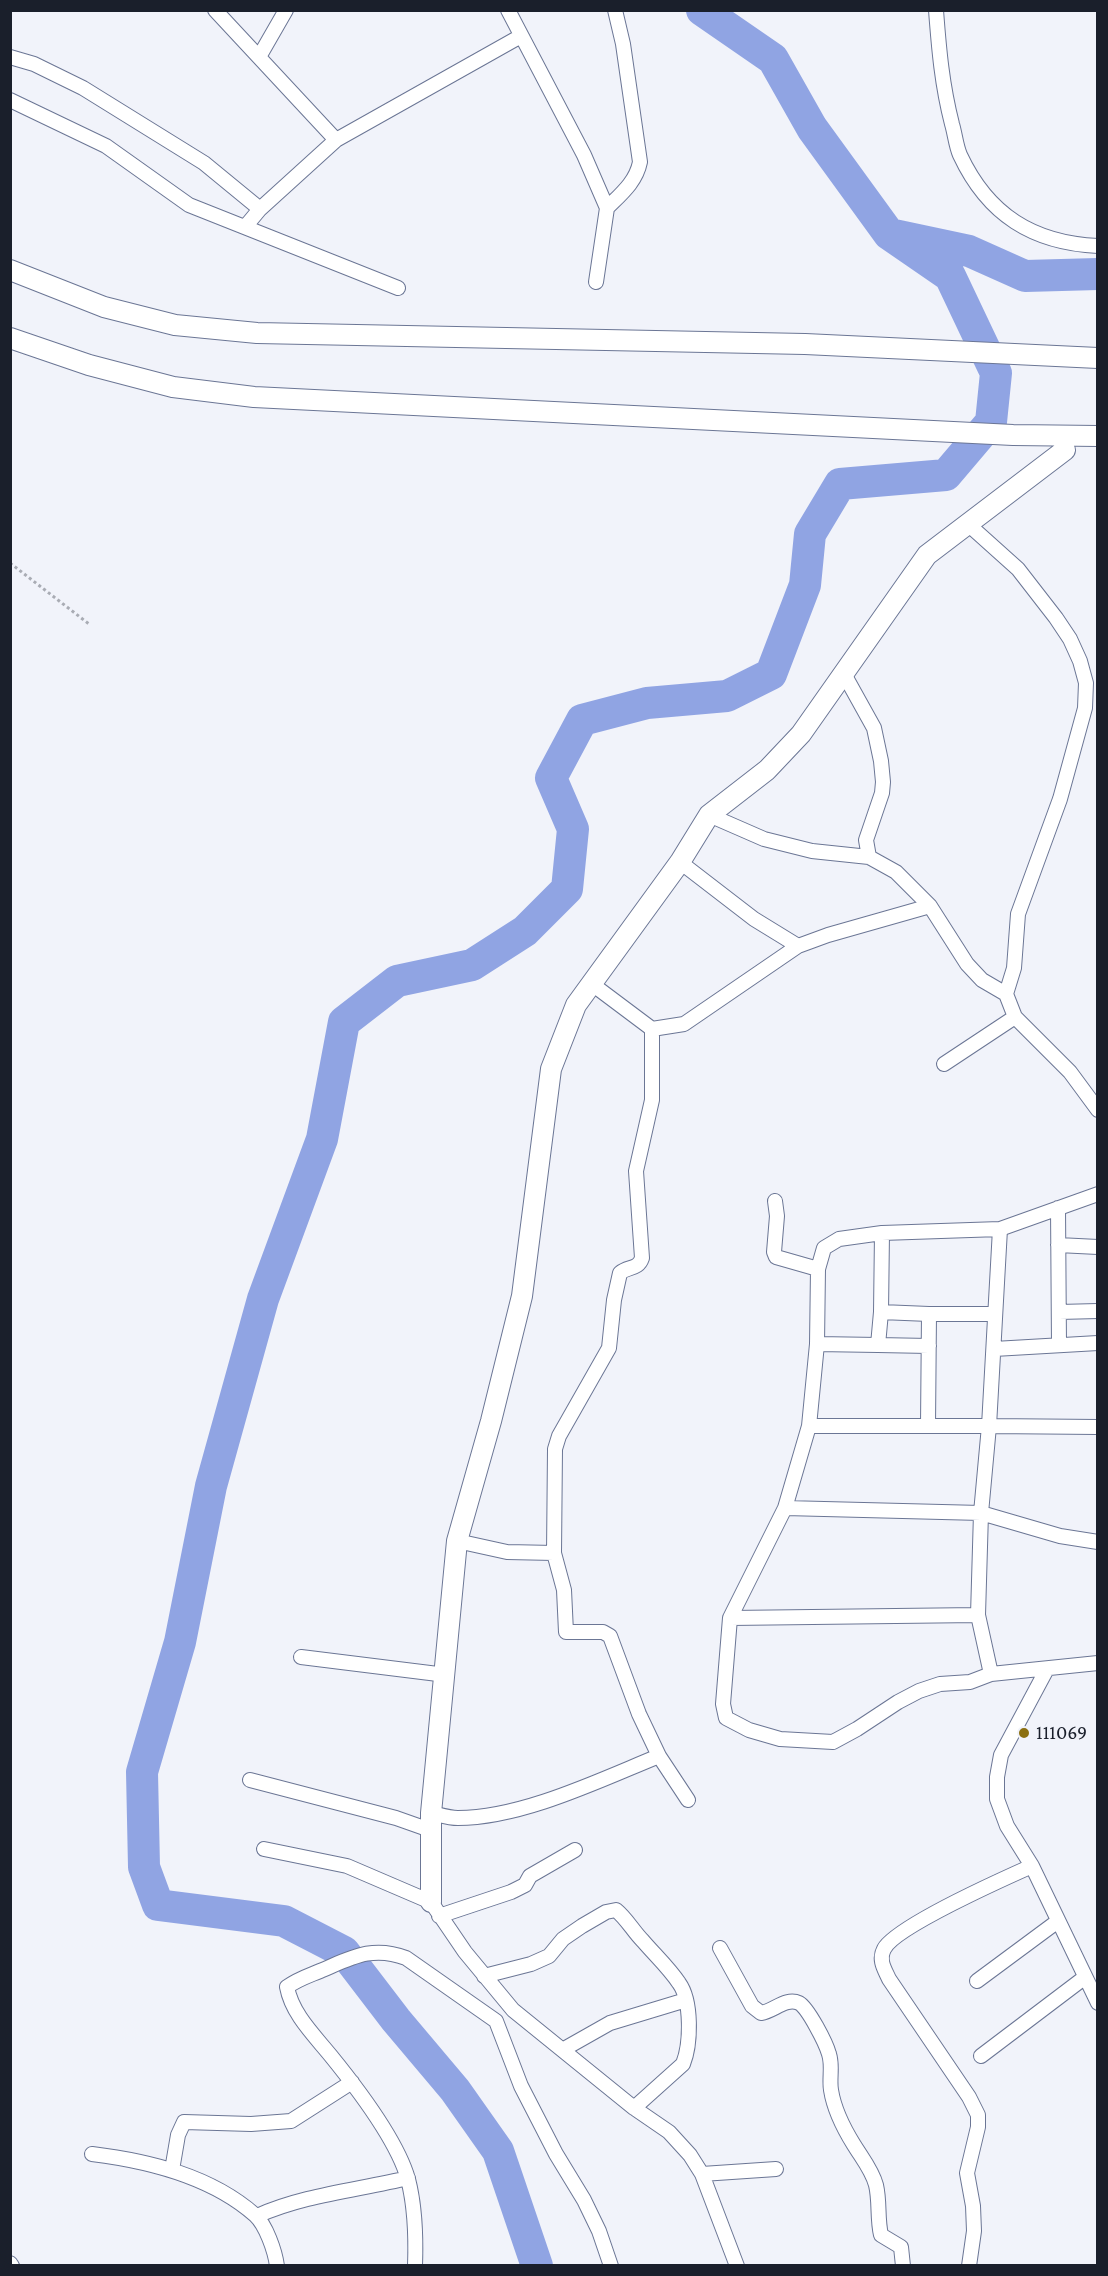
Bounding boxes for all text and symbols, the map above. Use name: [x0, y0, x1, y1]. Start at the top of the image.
place label: 111069: [1036, 1721, 1087, 1745]
marker: 111069: [1017, 1726, 1031, 1740]

